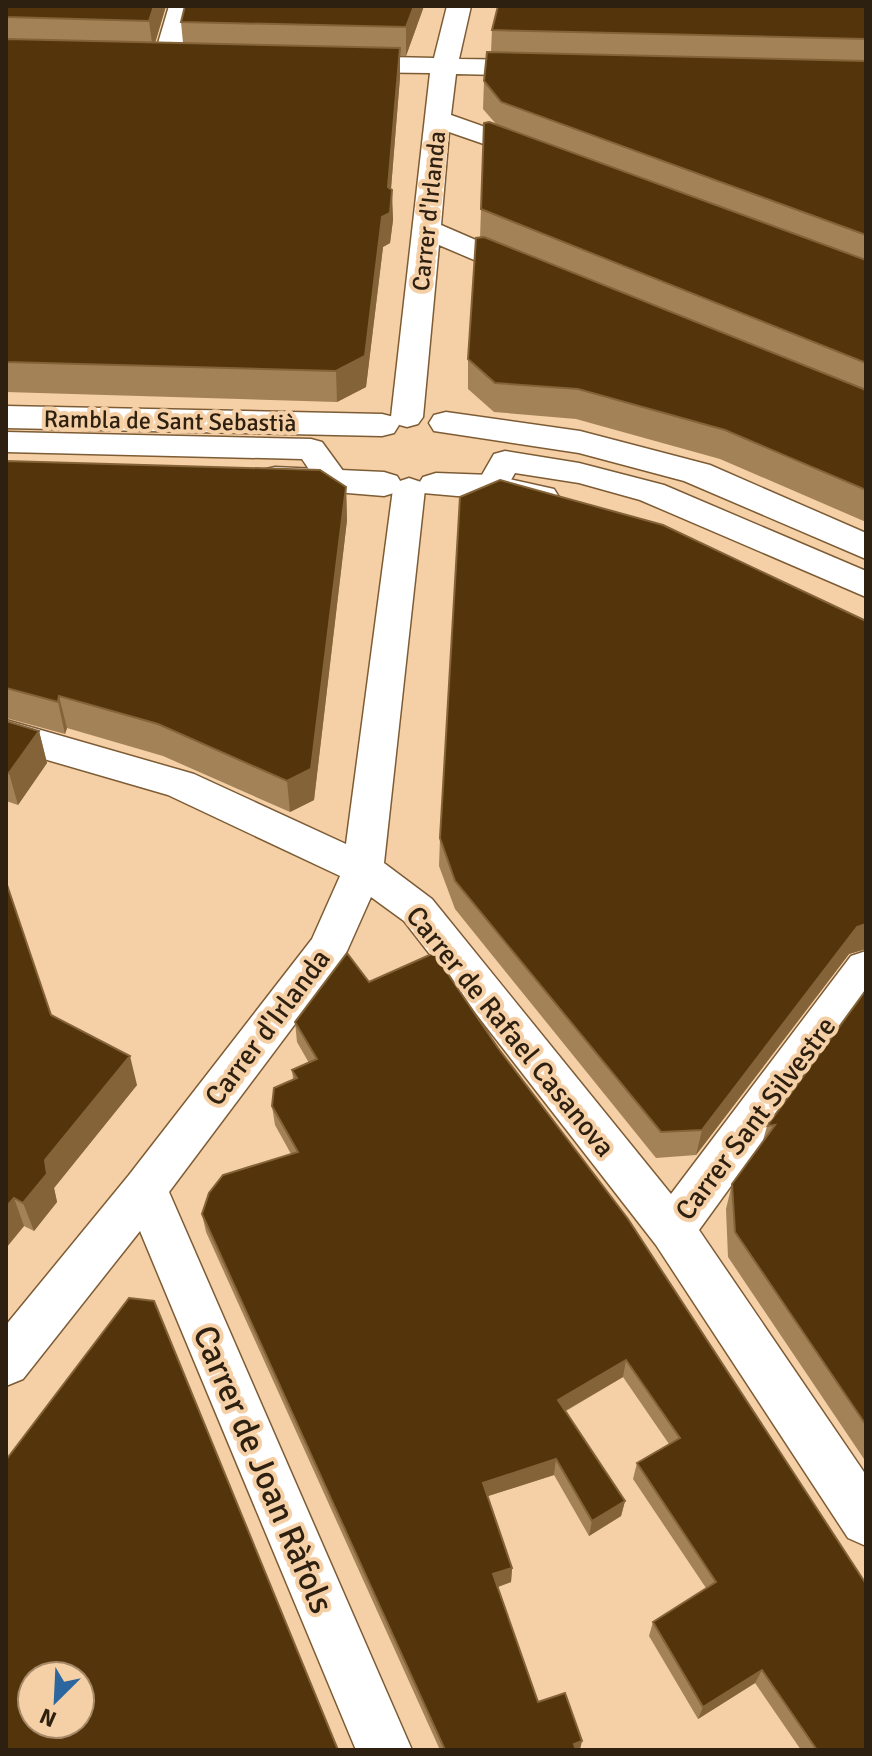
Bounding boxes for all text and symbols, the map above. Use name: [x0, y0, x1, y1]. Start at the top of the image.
street label: Carrer d'Irlanda: [406, 130, 452, 292]
street label: Rambla de Sant Sebastià: [43, 404, 297, 438]
street label: Carrer de Rafael Casanova: [399, 899, 622, 1164]
street label: Carrer d'Irlanda: [198, 943, 338, 1113]
street label: Carrer Sant Silvestre: [668, 1010, 843, 1227]
street label: Carrer de Joan Ràfols: [183, 1319, 343, 1620]
north arrow: [16, 1660, 96, 1740]
text: N: [36, 1702, 61, 1733]

